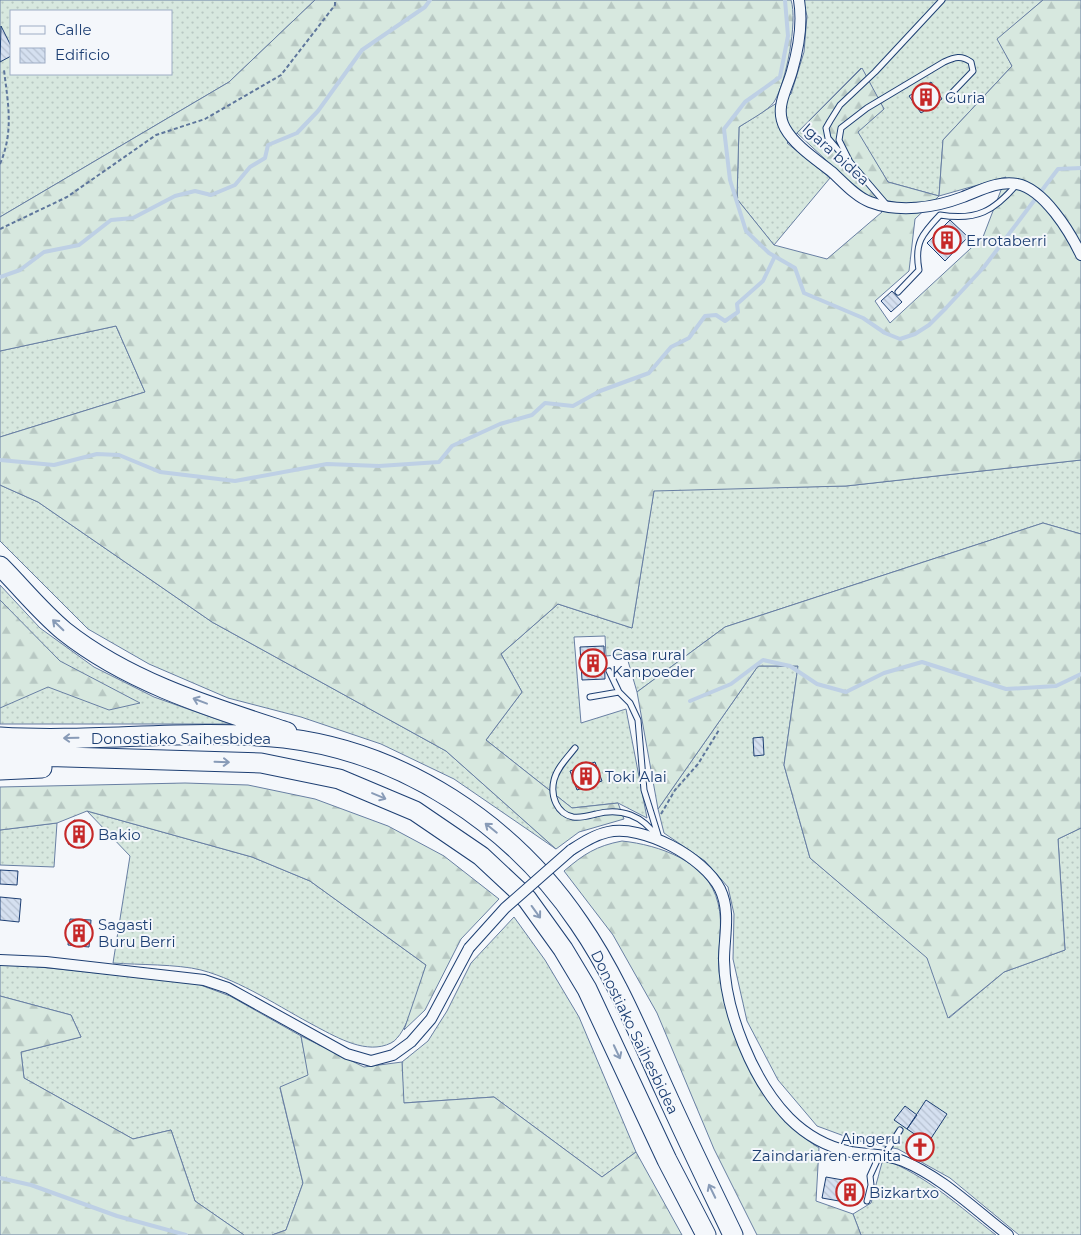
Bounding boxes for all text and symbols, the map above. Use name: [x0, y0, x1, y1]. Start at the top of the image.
legend: [10, 10, 172, 75]
text: Calle: [55, 20, 92, 39]
text: Edificio: [55, 45, 110, 64]
building icon: Guria: [911, 82, 941, 112]
place label: Guria: [945, 88, 985, 107]
street label: Igara bidea: [798, 119, 874, 189]
building icon: Errotaberri: [932, 225, 962, 255]
place label: Errotaberri: [966, 231, 1047, 250]
one-way arrow: [52, 619, 64, 631]
place label: Casa rural Kanpoeder: [612, 645, 695, 681]
building icon: Casa rural Kanpoeder: [578, 648, 608, 678]
one-way arrow: [192, 696, 207, 705]
street label: Donostiako Saihesbidea: [91, 729, 271, 748]
one-way arrow: [63, 733, 79, 743]
one-way arrow: [214, 757, 230, 766]
building icon: Toki Alai: [571, 761, 601, 791]
place label: Toki Alai: [605, 767, 667, 786]
one-way arrow: [372, 792, 387, 801]
building icon: Bakio: [64, 819, 94, 849]
one-way arrow: [485, 823, 498, 834]
place label: Bakio: [98, 825, 141, 844]
one-way arrow: [531, 905, 541, 919]
place label: Sagasti Buru Berri: [98, 915, 176, 951]
building icon: Sagasti Buru Berri: [64, 918, 94, 948]
street label: Donostiako Saihesbidea: [587, 947, 683, 1117]
one-way arrow: [613, 1044, 623, 1059]
place label: Aingeru Zaindariaren ermita: [752, 1129, 901, 1165]
church icon: Aingeru Zaindariaren ermita: [905, 1132, 935, 1162]
building icon: Bizkartxo: [835, 1177, 865, 1207]
place label: Bizkartxo: [869, 1183, 939, 1202]
one-way arrow: [707, 1184, 717, 1199]

